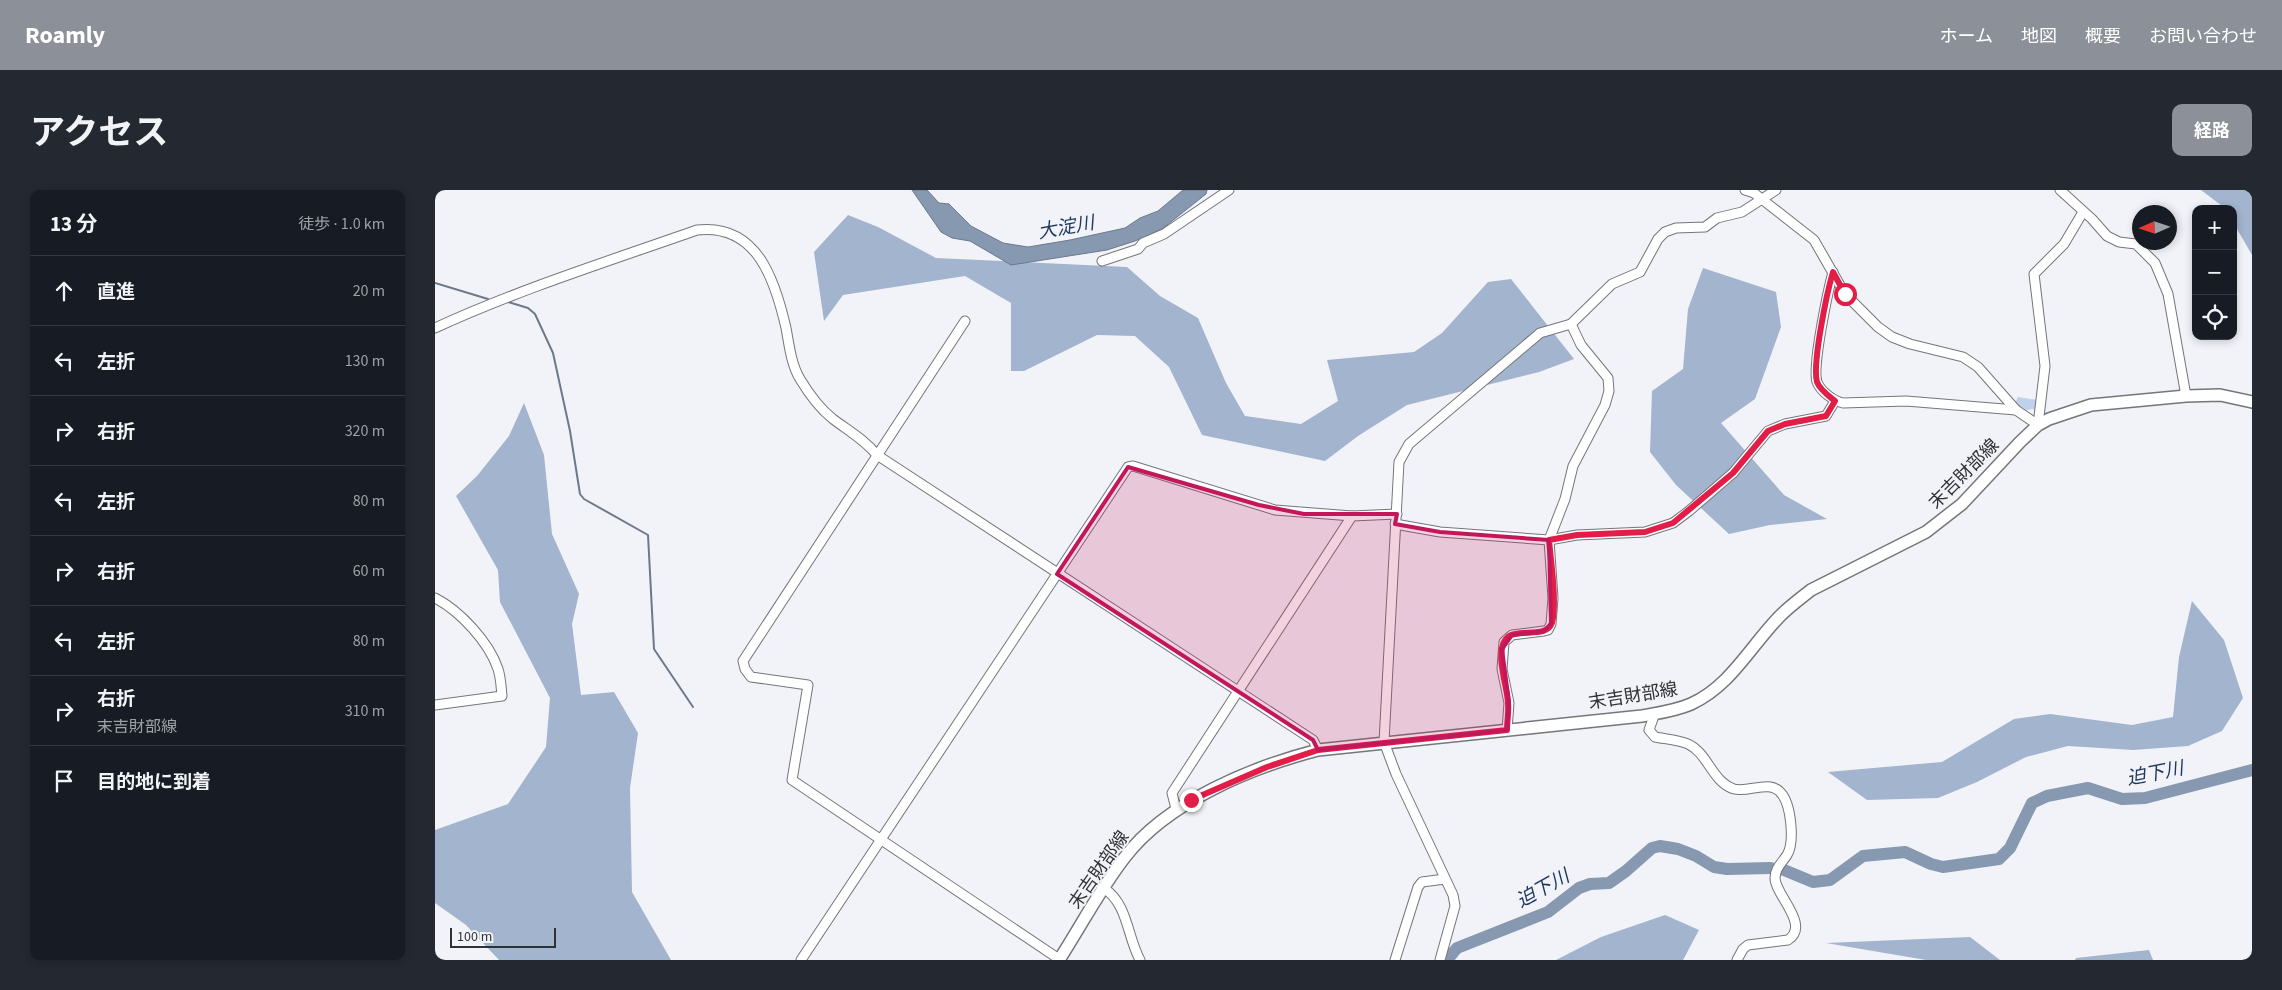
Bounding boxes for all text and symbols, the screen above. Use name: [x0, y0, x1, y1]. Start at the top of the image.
text: Roamly: [25, 18, 105, 53]
text: ホーム: [1940, 24, 1993, 49]
text: 地図: [2021, 24, 2057, 49]
text: 概要: [2085, 24, 2121, 49]
text: お問い合わせ: [2149, 24, 2257, 49]
button: 経路: [2172, 104, 2252, 156]
text: アクセス: [30, 108, 168, 158]
north arrow: [2132, 205, 2177, 250]
map controls: [2192, 205, 2237, 340]
button: +: [2192, 205, 2237, 250]
text: 13 分: [50, 209, 97, 239]
water label: 大淀川: [1036, 209, 1098, 246]
text: 徒歩 · 1.0 km: [298, 213, 385, 235]
button: −: [2192, 250, 2237, 295]
icon: ahead: [50, 277, 78, 305]
text: 直進: [97, 279, 135, 306]
text: 20 m: [353, 280, 385, 302]
route start: [1834, 283, 1857, 306]
button: locate: [2192, 295, 2237, 340]
icon: left: [50, 347, 78, 375]
text: 左折: [97, 349, 135, 376]
text: 130 m: [345, 350, 385, 372]
icon: right: [50, 417, 78, 445]
text: 右折: [97, 419, 135, 446]
text: 320 m: [345, 420, 385, 442]
street label: 末吉財部線: [1923, 433, 2005, 515]
icon: left: [50, 487, 78, 515]
text: 左折: [97, 489, 135, 516]
text: 80 m: [353, 490, 385, 512]
icon: right: [50, 557, 78, 585]
text: 右折: [97, 559, 135, 586]
text: 60 m: [353, 560, 385, 582]
icon: left: [50, 627, 78, 655]
text: 左折: [97, 629, 135, 656]
text: 80 m: [353, 630, 385, 652]
street label: 末吉財部線: [1587, 677, 1679, 715]
text: 右折: [97, 686, 135, 713]
icon: right: [50, 697, 78, 725]
text: 310 m: [345, 700, 385, 722]
text: 末吉財部線: [97, 716, 177, 738]
water label: 迫下川: [2124, 755, 2188, 793]
icon: arrive: [50, 767, 78, 795]
text: 目的地に到着: [97, 769, 211, 796]
route end: [1180, 789, 1203, 812]
street label: 末吉財部線: [1063, 826, 1135, 914]
water label: 迫下川: [1512, 862, 1576, 915]
scale bar: [450, 925, 556, 948]
text: 100 m: [457, 927, 492, 947]

